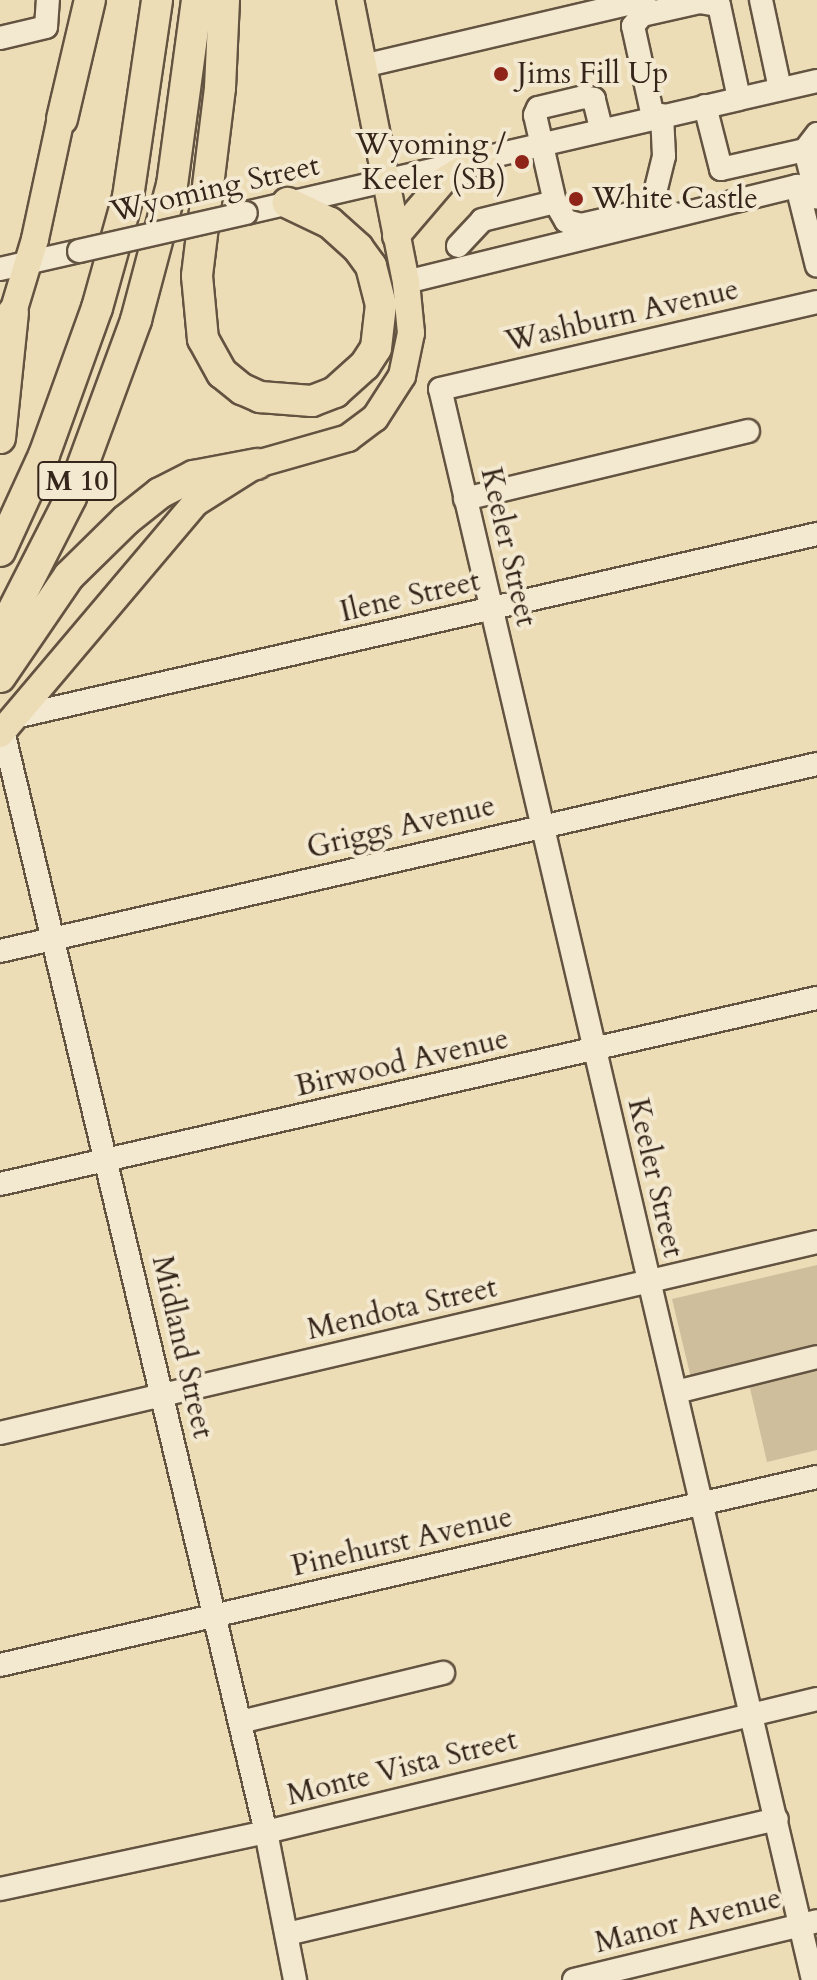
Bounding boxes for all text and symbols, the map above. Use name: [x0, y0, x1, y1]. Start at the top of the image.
place label: Jims Fill Up: [517, 56, 668, 92]
marker: Jims Fill Up: [492, 65, 510, 83]
place label: Wyoming / Keeler (SB): [355, 127, 506, 198]
street label: Wyoming Street: [107, 147, 323, 231]
marker: Wyoming / Keeler (SB): [513, 153, 531, 171]
place label: White Castle: [592, 181, 758, 217]
marker: White Castle: [567, 190, 585, 208]
street label: Washburn Avenue: [502, 272, 742, 360]
road number: M 10: [37, 457, 117, 505]
street label: Keeler Street: [472, 464, 544, 630]
street label: Ilene Street: [337, 563, 483, 631]
street label: Griggs Avenue: [303, 788, 499, 866]
street label: Birwood Avenue: [292, 1021, 512, 1105]
street label: Keeler Street: [619, 1095, 691, 1261]
street label: Midland Street: [143, 1252, 221, 1442]
street label: Mendota Street: [304, 1270, 500, 1348]
street label: Pinehurst Avenue: [288, 1499, 516, 1585]
street label: Monte Vista Street: [283, 1722, 521, 1814]
street label: Manor Avenue: [591, 1880, 785, 1962]

